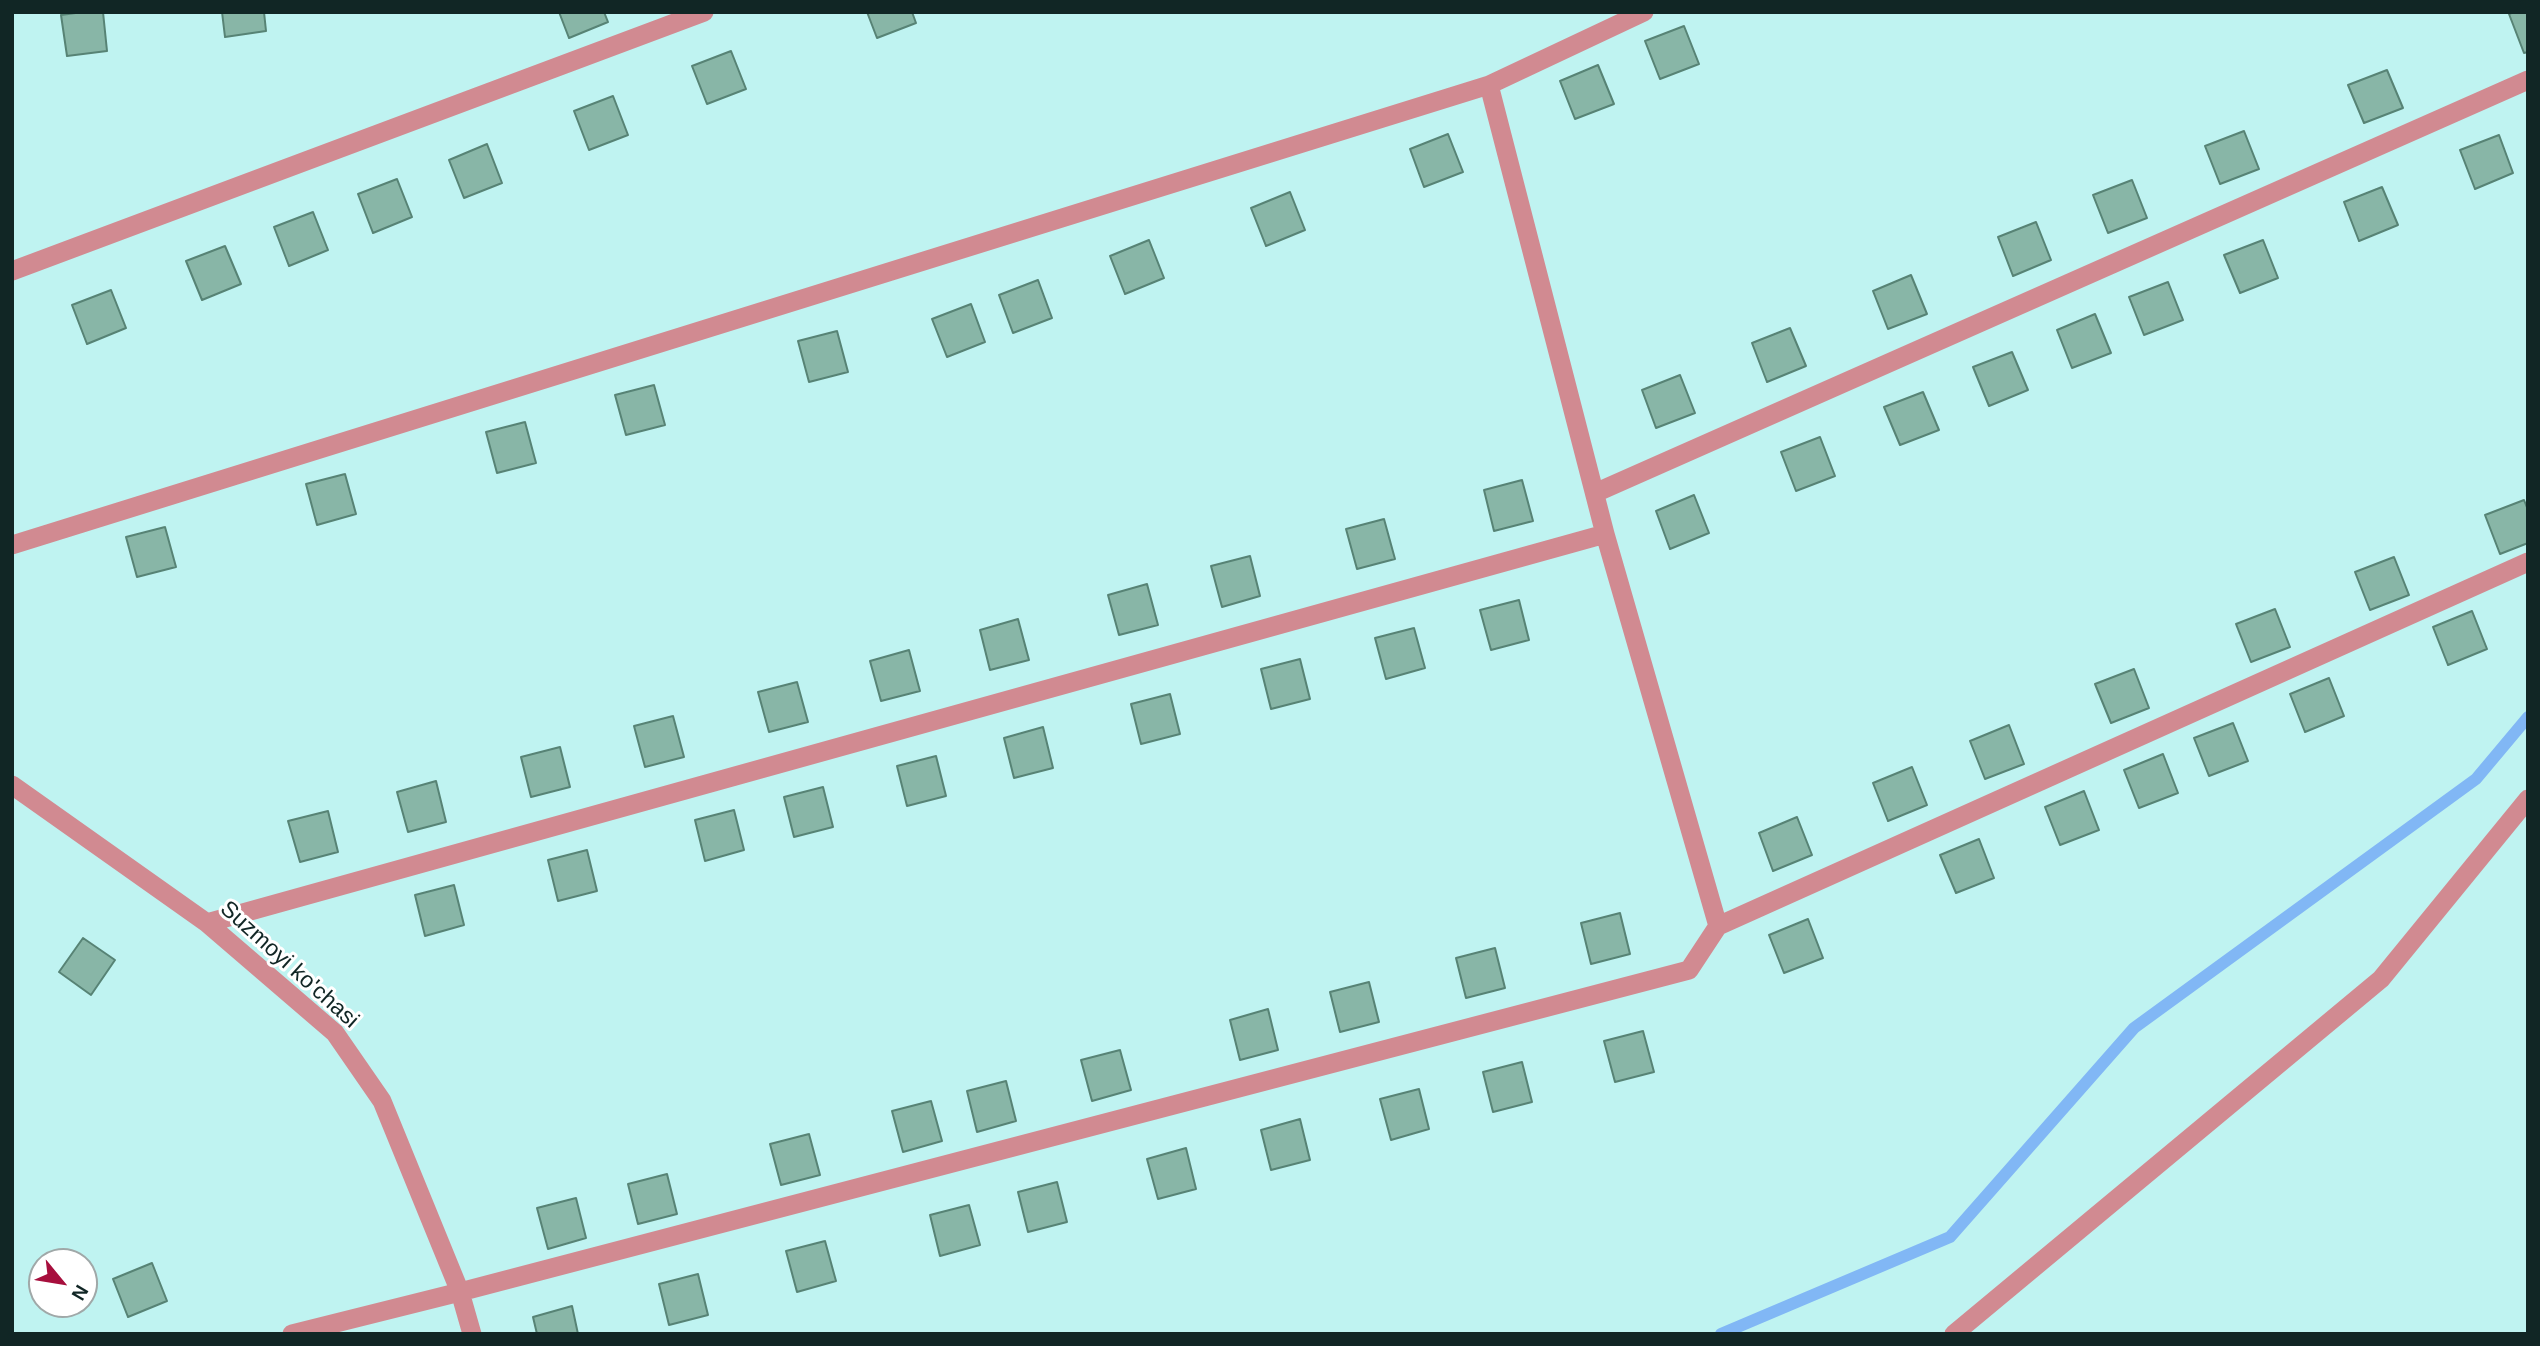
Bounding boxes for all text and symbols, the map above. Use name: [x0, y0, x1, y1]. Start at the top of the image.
street label: Suzmoyi ko'chasi: [214, 896, 364, 1034]
north arrow: [28, 1248, 98, 1318]
text: N: [67, 1282, 92, 1304]

